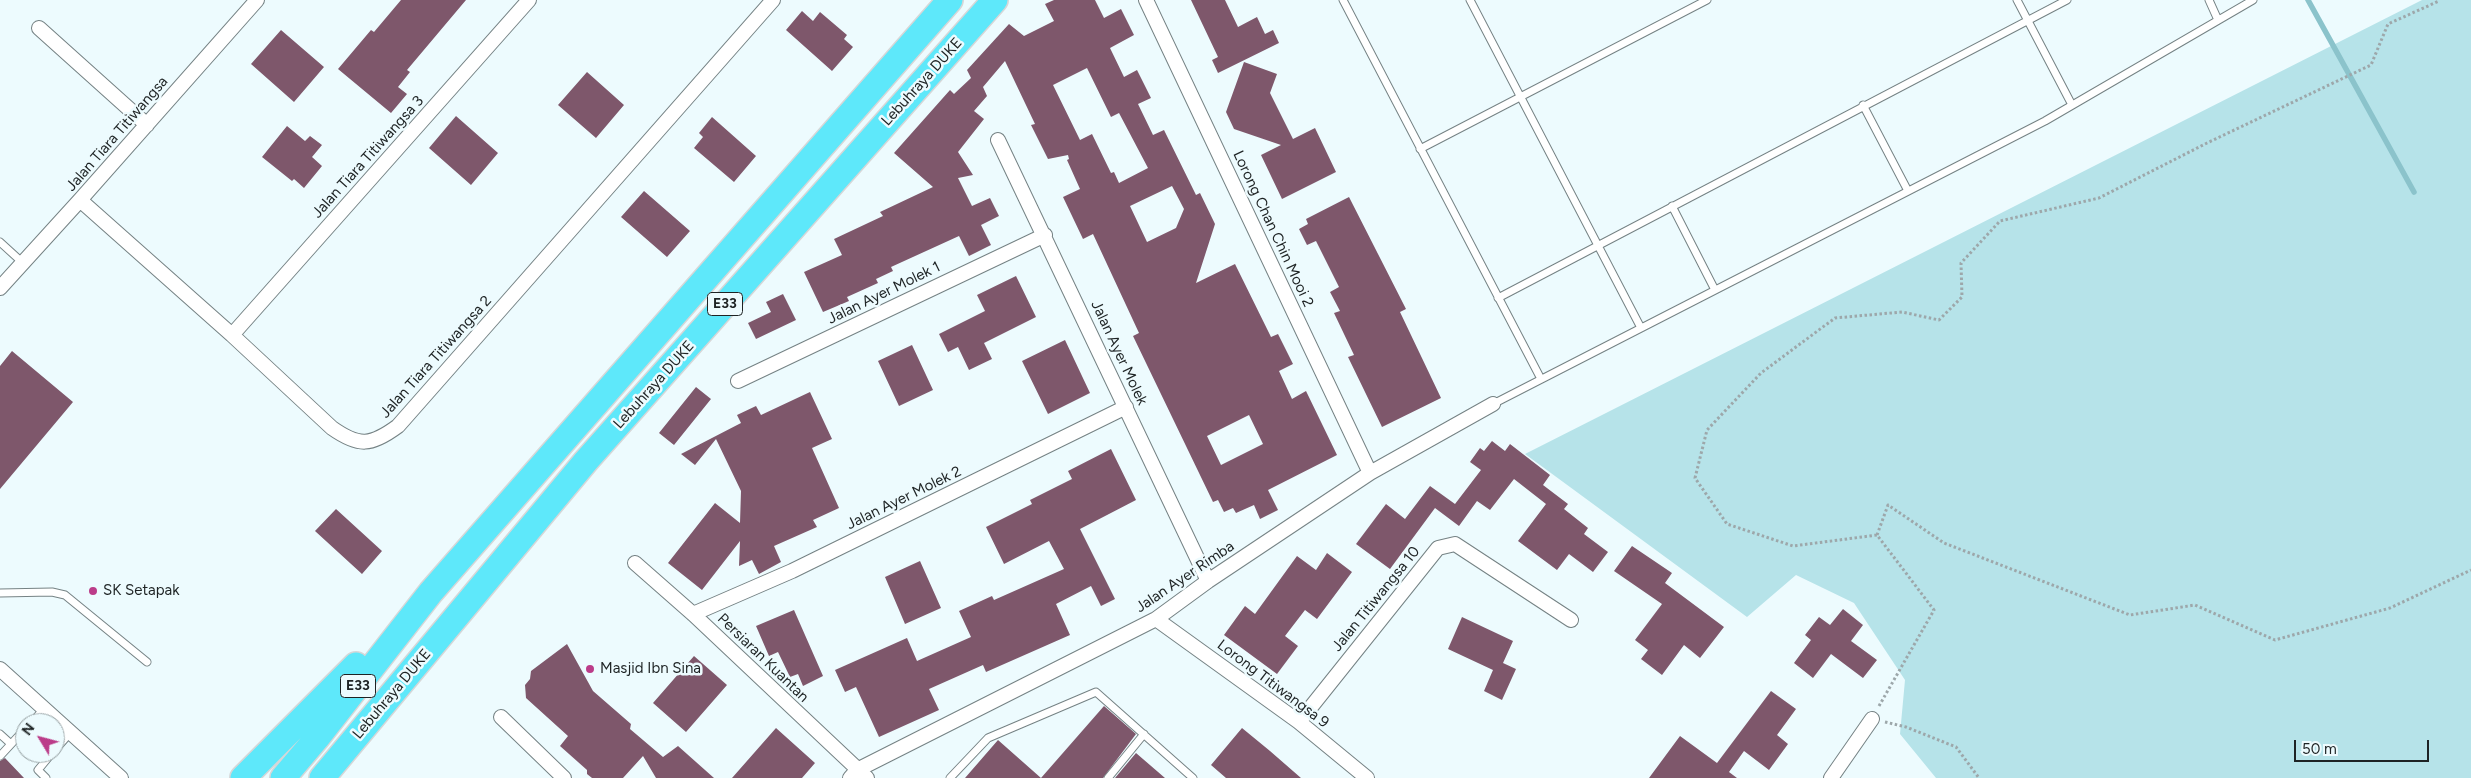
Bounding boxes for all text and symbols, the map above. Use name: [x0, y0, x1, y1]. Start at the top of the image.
street label: Lebuhraya DUKE: [878, 34, 966, 130]
street label: Jalan Tiara Titiwangsa: [62, 73, 172, 195]
street label: Jalan Tiara Titiwangsa 3: [308, 92, 428, 222]
street label: Lorong Chan Chin Mooi 2: [1229, 148, 1317, 310]
street label: Jalan Ayer Molek 1: [825, 258, 943, 328]
street label: Jalan Tiara Titiwangsa 2: [376, 292, 496, 422]
road number: E33: [708, 292, 742, 316]
street label: Jalan Ayer Molek: [1087, 298, 1151, 408]
street label: Lebuhraya DUKE: [610, 337, 698, 433]
street label: Jalan Ayer Molek 2: [844, 462, 964, 534]
street label: Jalan Ayer Rimba: [1132, 537, 1238, 617]
street label: Jalan Titiwangsa 10: [1328, 543, 1424, 655]
place label: SK Setapak: [103, 582, 180, 600]
marker: SK Setapak: [87, 585, 99, 597]
street label: Persiaran Kuantan: [714, 610, 812, 706]
street label: Lorong Titiwangsa 9: [1214, 636, 1332, 732]
street label: Lebuhraya DUKE: [349, 645, 435, 743]
place label: Masjid Ibn Sina: [600, 660, 701, 678]
marker: Masjid Ibn Sina: [584, 663, 596, 675]
road number: E33: [340, 674, 376, 698]
north arrow: [15, 713, 65, 763]
text: N: [18, 720, 38, 739]
scale bar: [2296, 730, 2431, 762]
text: 50 m: [2302, 740, 2337, 758]

